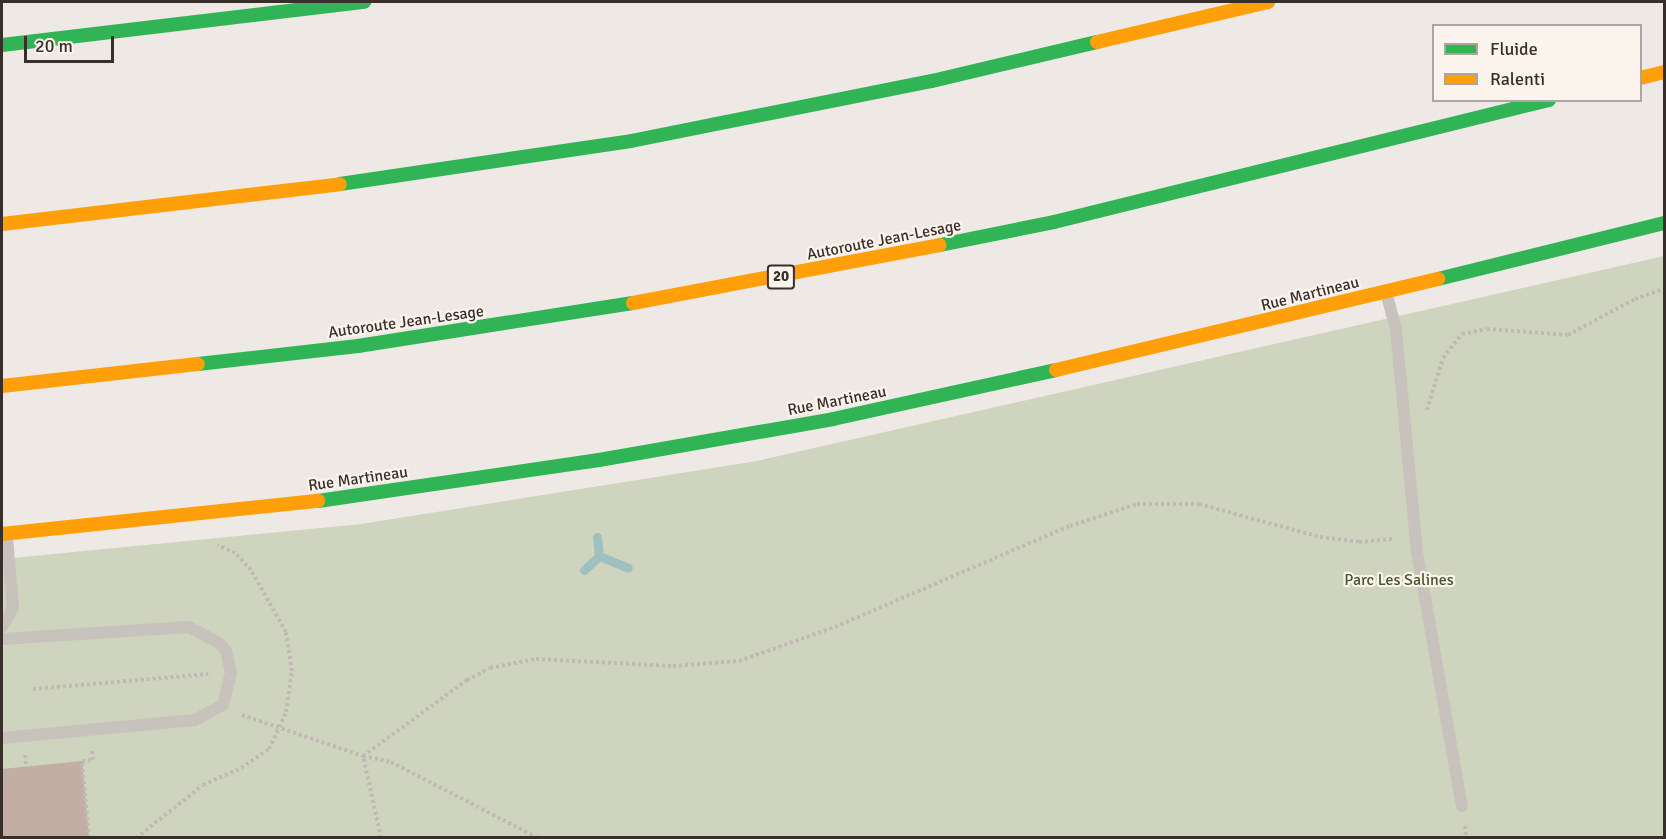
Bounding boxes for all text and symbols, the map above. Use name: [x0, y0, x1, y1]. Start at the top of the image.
scale bar: [27, 24, 117, 62]
legend: [1432, 24, 1642, 102]
text: 20 m: [35, 35, 73, 57]
text: Fluide: [1490, 38, 1538, 60]
text: Ralenti: [1490, 68, 1545, 90]
street label: Autoroute Jean-Lesage: [805, 216, 963, 264]
road number: 20: [766, 265, 796, 289]
street label: Rue Martineau: [1259, 273, 1361, 315]
street label: Autoroute Jean-Lesage: [327, 302, 485, 342]
street label: Rue Martineau: [786, 382, 888, 420]
street label: Rue Martineau: [307, 463, 409, 495]
park label: Parc Les Salines: [1344, 570, 1454, 590]

